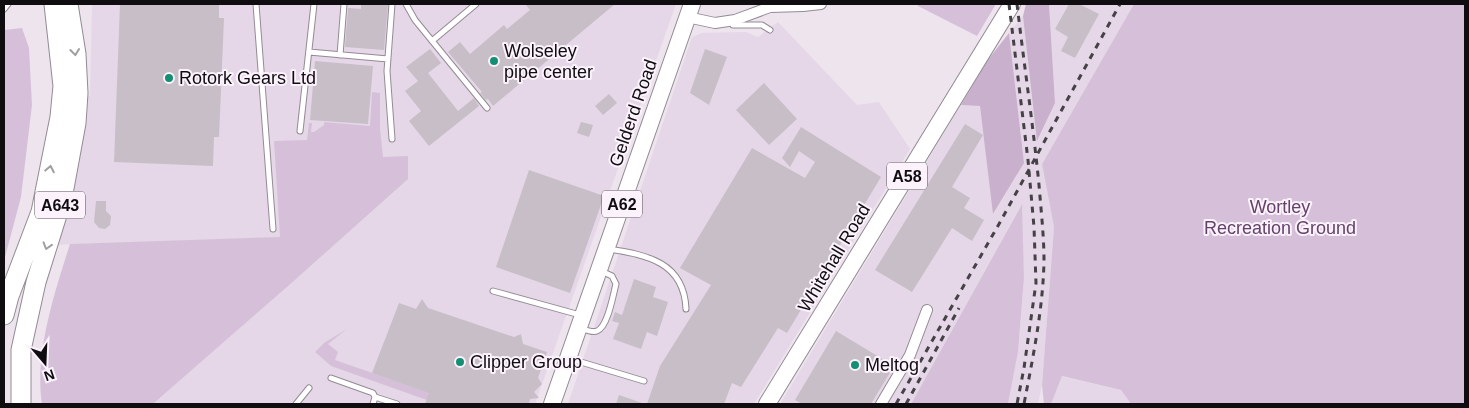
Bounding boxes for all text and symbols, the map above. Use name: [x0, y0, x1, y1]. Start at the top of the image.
place label: Wolseley pipe center: [504, 41, 593, 82]
one-way arrow: [69, 48, 80, 56]
marker: Wolseley pipe center: [488, 55, 500, 67]
street label: Gelderd Road: [605, 57, 661, 169]
place label: Rotork Gears Ltd: [179, 68, 316, 88]
marker: Rotork Gears Ltd: [163, 72, 175, 84]
road number: A58: [887, 162, 927, 190]
one-way arrow: [44, 165, 54, 173]
road number: A62: [602, 190, 642, 218]
road number: A643: [35, 192, 85, 218]
park label: Wortley Recreation Ground: [1204, 197, 1356, 238]
street label: Whitehall Road: [794, 201, 874, 315]
one-way arrow: [43, 241, 53, 249]
north arrow: [20, 338, 70, 388]
place label: Clipper Group: [470, 352, 582, 372]
place label: Meltog: [865, 355, 919, 375]
marker: Clipper Group: [454, 356, 466, 368]
marker: Meltog: [849, 359, 861, 371]
text: N: [42, 366, 57, 385]

